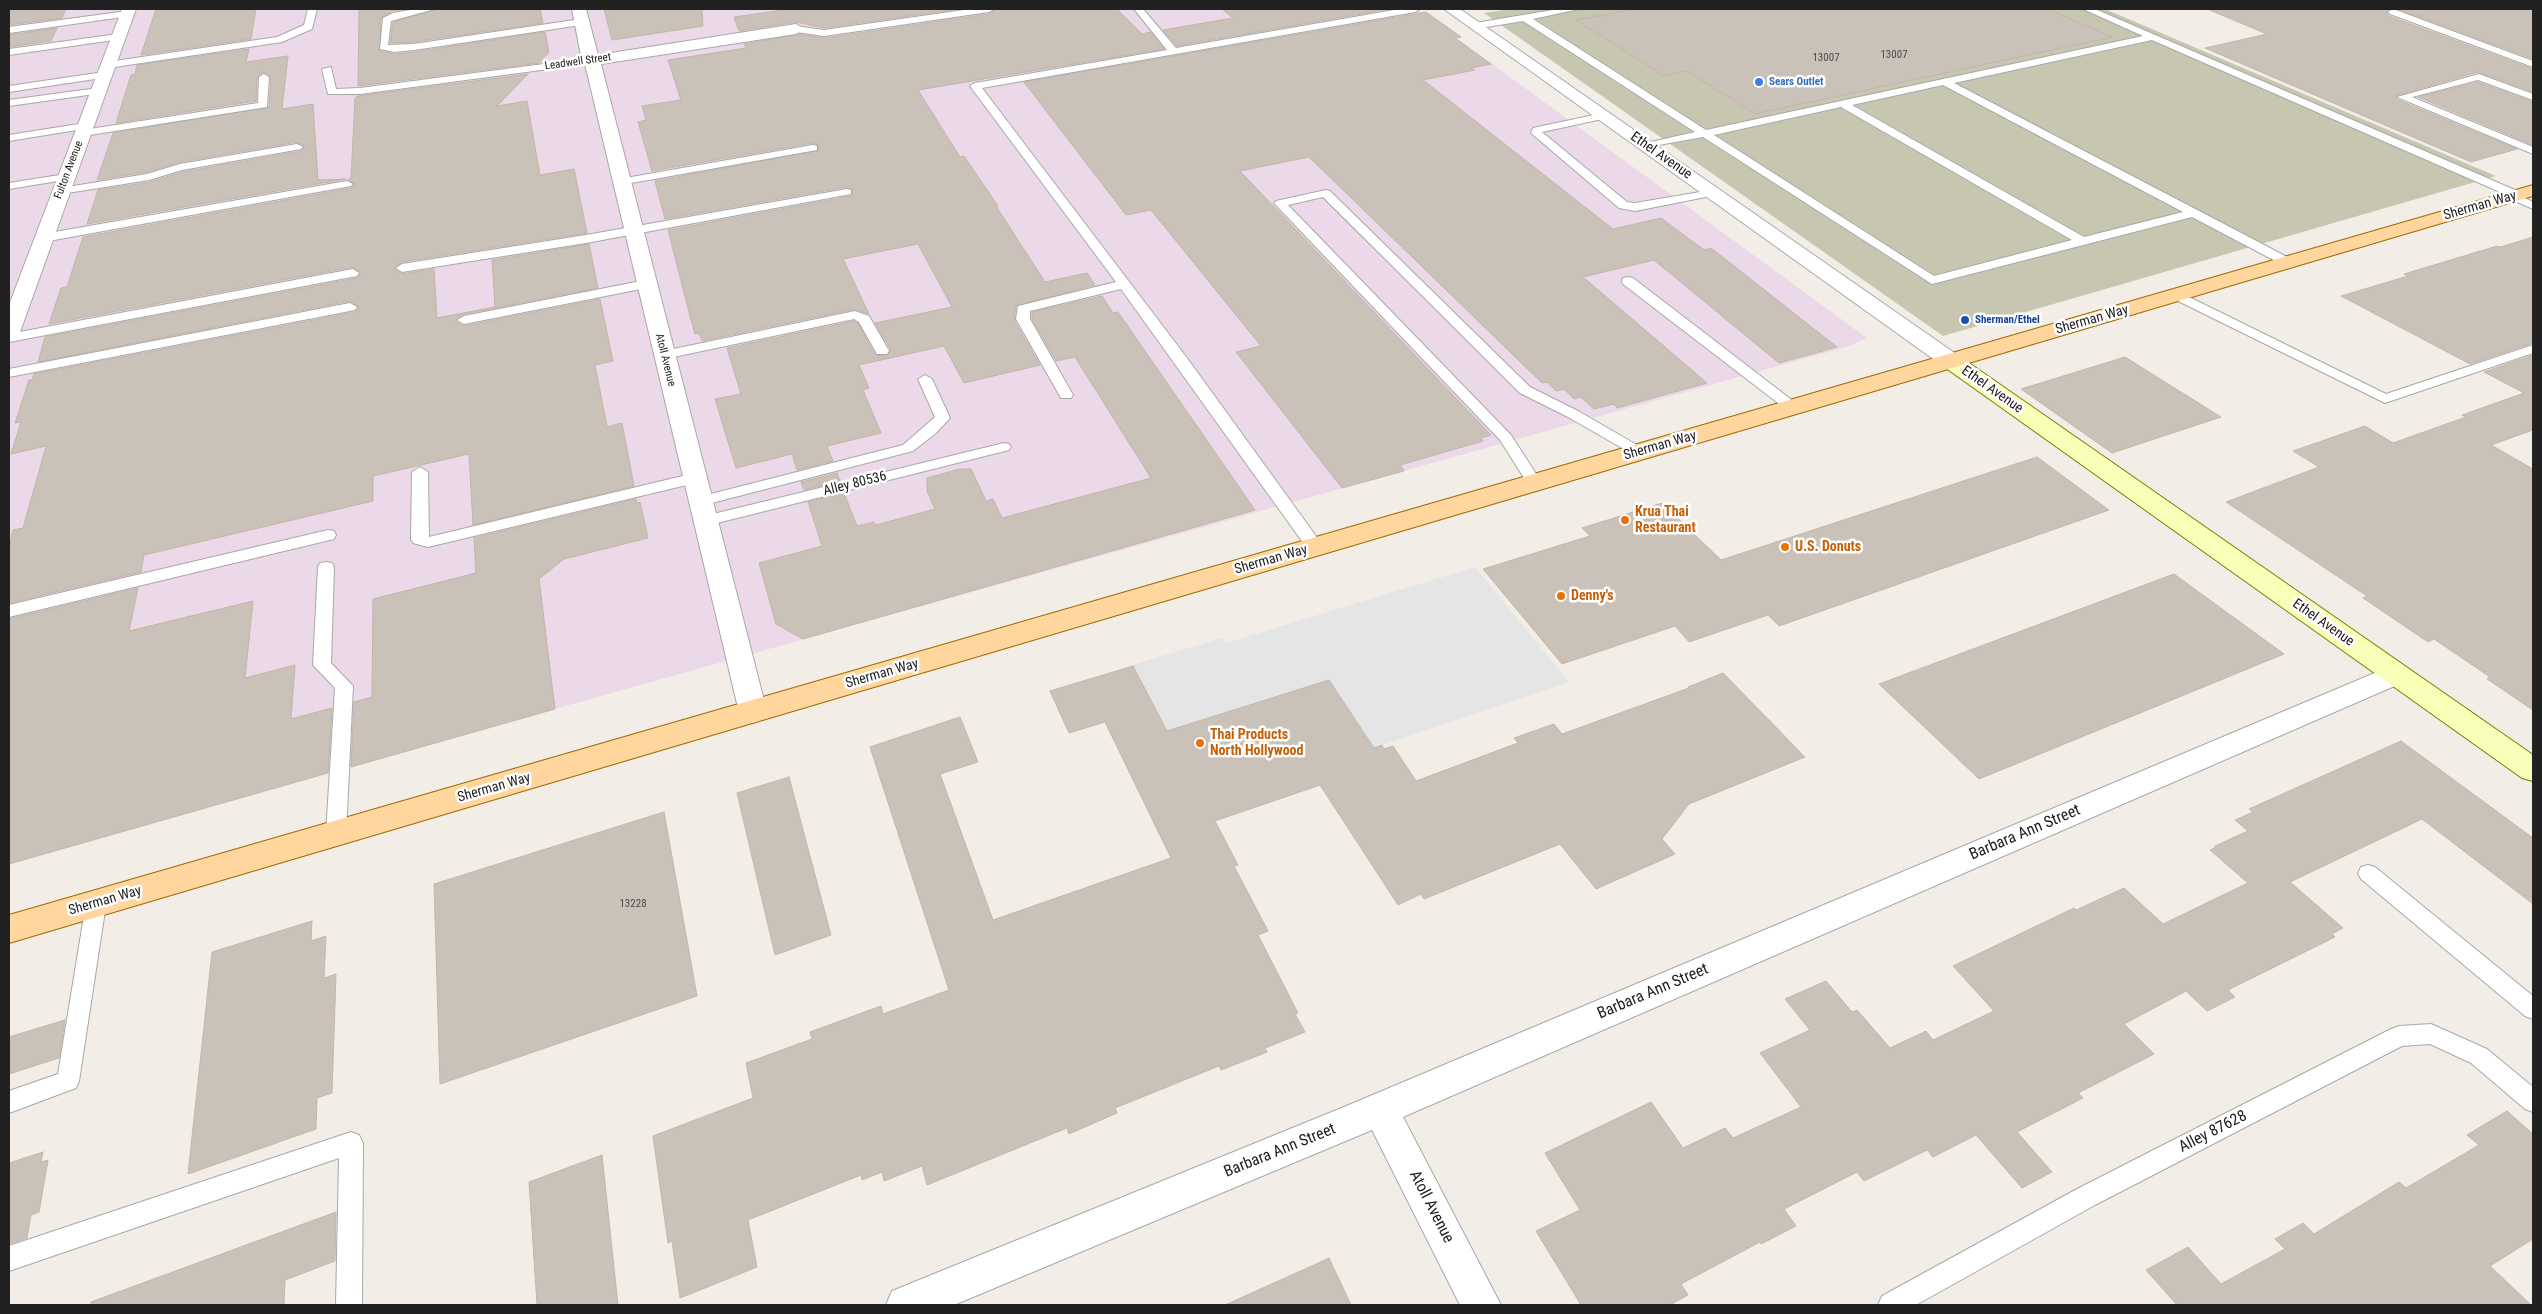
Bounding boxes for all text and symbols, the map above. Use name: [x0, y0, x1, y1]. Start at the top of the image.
house number: 13007: [1880, 48, 1908, 62]
street label: Leadwell Street: [544, 51, 612, 73]
house number: 13007: [1812, 51, 1840, 65]
place label: Sears Outlet: [1769, 75, 1823, 89]
marker: Sears Outlet: [1753, 76, 1765, 88]
street label: Ethel Avenue: [1627, 129, 1695, 183]
street label: Fulton Avenue: [52, 139, 86, 201]
street label: Sherman Way: [2442, 188, 2518, 224]
street label: Sherman Way: [2054, 302, 2130, 338]
place label: Sherman/Ethel: [1975, 313, 2040, 327]
marker: Sherman/Ethel: [1959, 314, 1971, 326]
street label: Atoll Avenue: [652, 332, 678, 388]
street label: Ethel Avenue: [1958, 363, 2026, 417]
street label: Sherman Way: [1622, 428, 1698, 464]
street label: Alley 80536: [822, 468, 888, 500]
place label: Krua Thai Restaurant: [1635, 504, 1696, 536]
marker: Krua Thai Restaurant: [1619, 514, 1631, 526]
place label: U.S. Donuts: [1795, 539, 1861, 555]
marker: U.S. Donuts: [1779, 541, 1791, 553]
street label: Sherman Way: [1233, 542, 1309, 578]
place label: Denny's: [1571, 588, 1614, 604]
marker: Denny's: [1555, 590, 1567, 602]
street label: Ethel Avenue: [2289, 596, 2357, 650]
street label: Sherman Way: [844, 656, 920, 692]
place label: Thai Products North Hollywood: [1210, 727, 1304, 760]
marker: Thai Products North Hollywood: [1194, 737, 1206, 749]
street label: Sherman Way: [456, 770, 532, 806]
street label: Barbara Ann Street: [1967, 801, 2083, 865]
street label: Sherman Way: [67, 883, 143, 919]
house number: 13228: [619, 897, 647, 911]
street label: Barbara Ann Street: [1595, 960, 1711, 1024]
street label: Alley 87628: [2176, 1107, 2250, 1157]
street label: Barbara Ann Street: [1221, 1120, 1339, 1182]
street label: Atoll Avenue: [1405, 1168, 1457, 1246]

